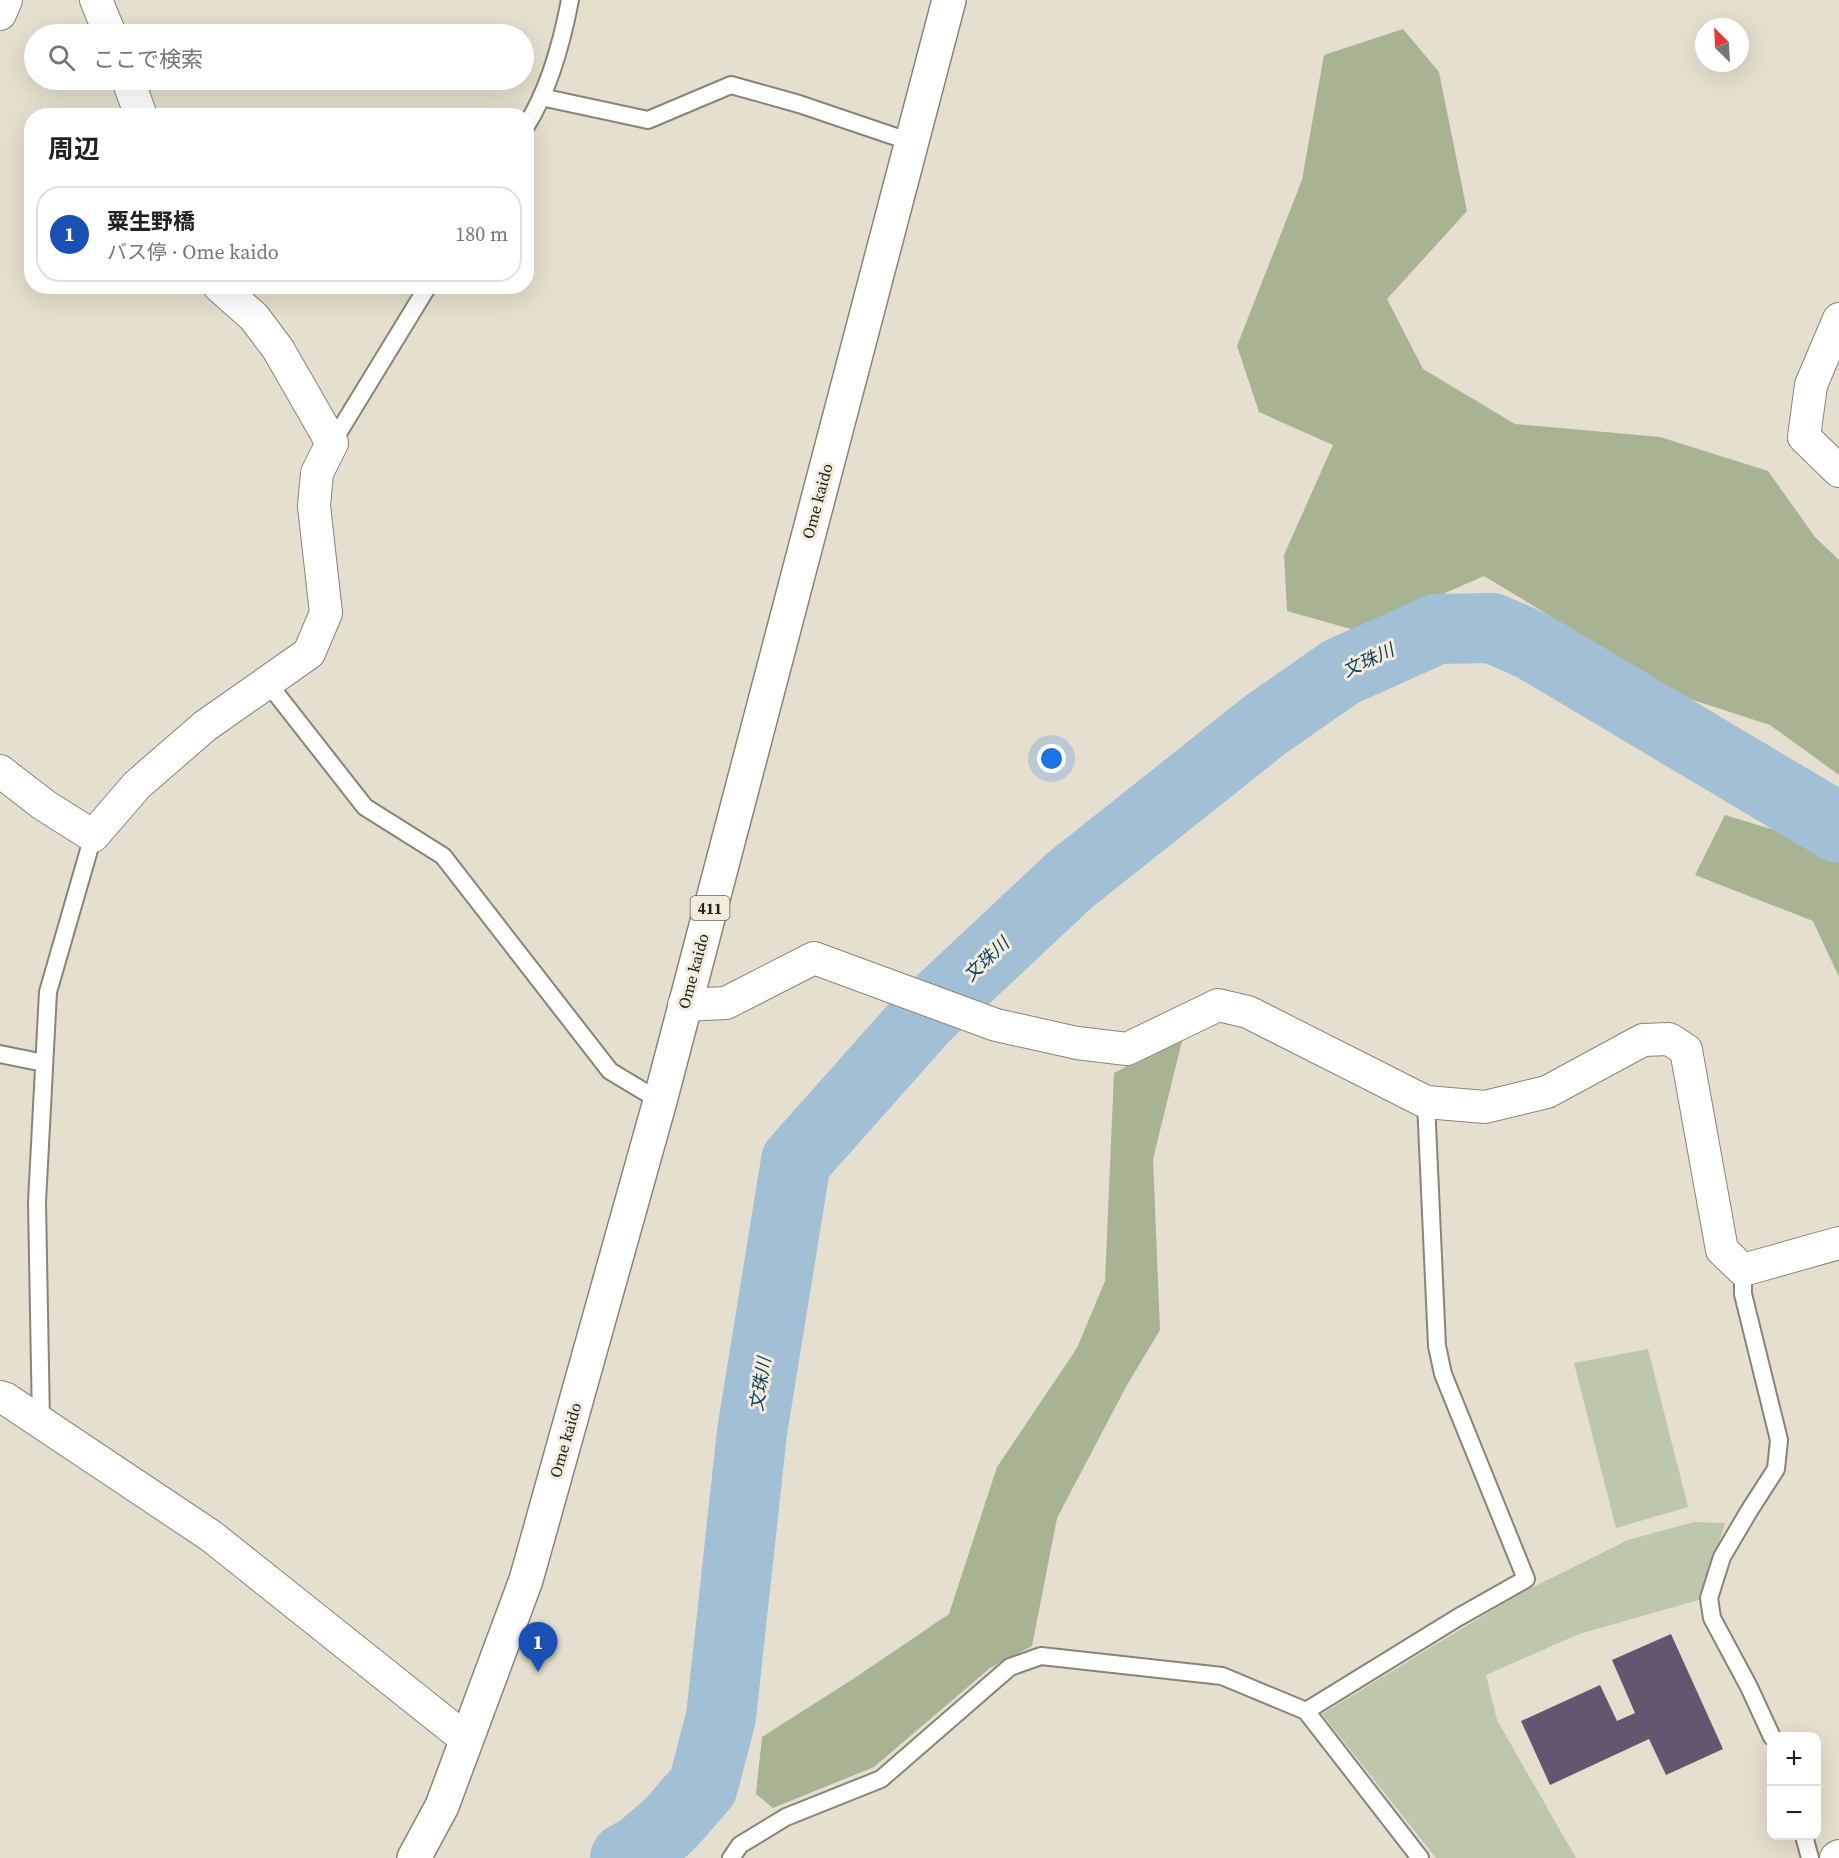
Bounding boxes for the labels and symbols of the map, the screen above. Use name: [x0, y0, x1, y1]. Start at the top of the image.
north arrow: [1695, 18, 1749, 72]
street label: Ome kaido: [796, 461, 838, 541]
water label: 文珠川: [1338, 636, 1400, 683]
your location: [1037, 744, 1066, 773]
road number: 411: [690, 896, 730, 920]
water label: 文珠川: [958, 930, 1016, 987]
street label: Ome kaido: [672, 931, 714, 1011]
water label: 文珠川: [743, 1353, 777, 1413]
street label: Ome kaido: [544, 1400, 586, 1480]
pin: 1: [518, 1622, 558, 1672]

